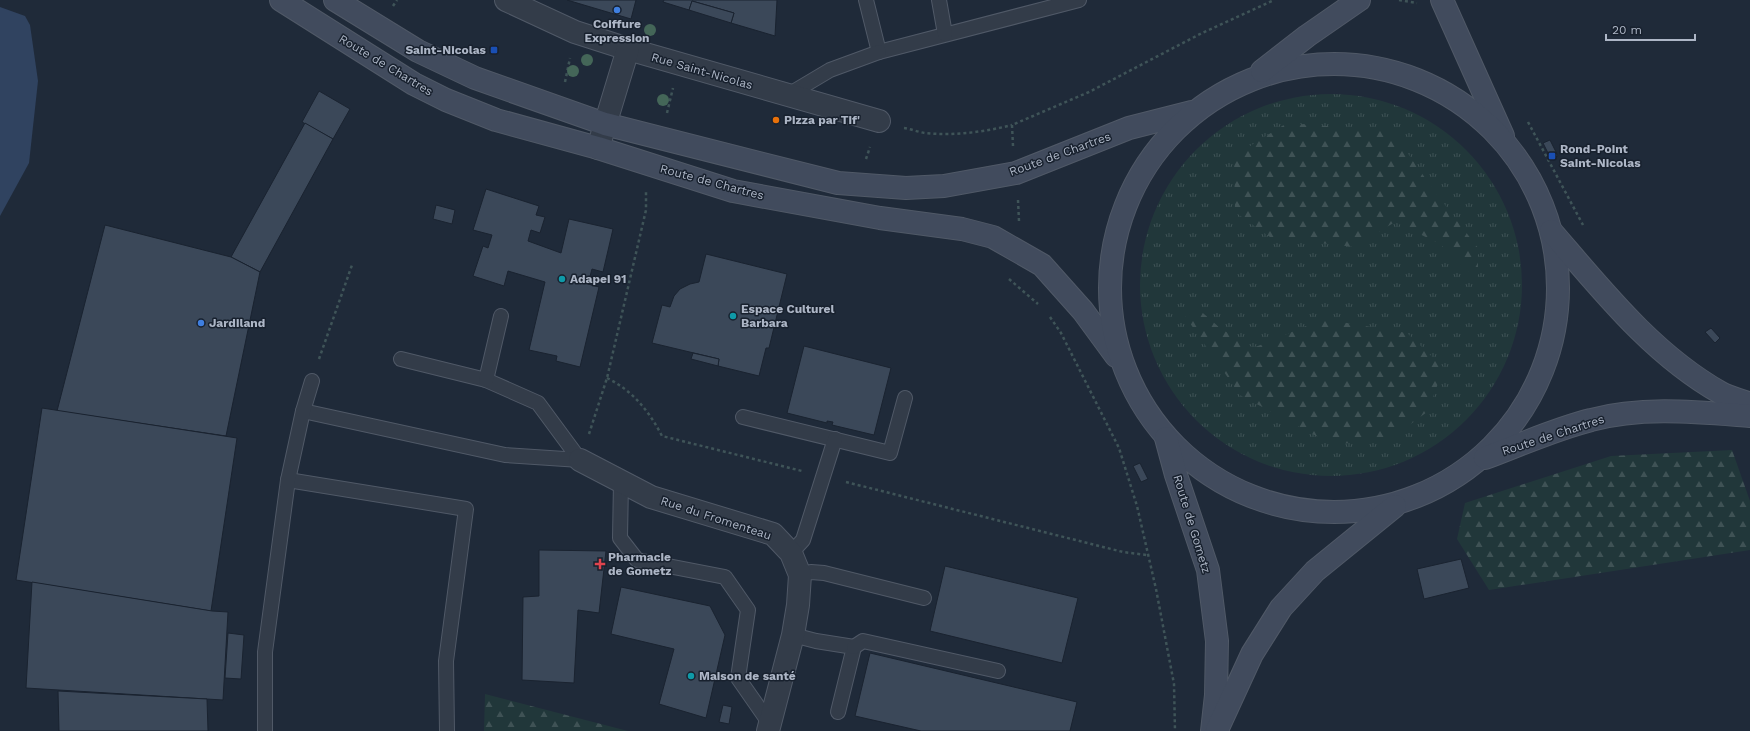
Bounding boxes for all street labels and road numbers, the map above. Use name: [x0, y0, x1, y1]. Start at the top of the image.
street label: Route de Chartres: [337, 31, 435, 99]
street label: Rue Saint-Nicolas: [650, 50, 754, 92]
street label: Route de Chartres: [1007, 129, 1113, 179]
street label: Route de Chartres: [659, 161, 765, 203]
street label: Route de Chartres: [1500, 412, 1606, 458]
street label: Route de Gometz: [1170, 473, 1214, 575]
street label: Rue du Fromenteau: [659, 493, 773, 543]

